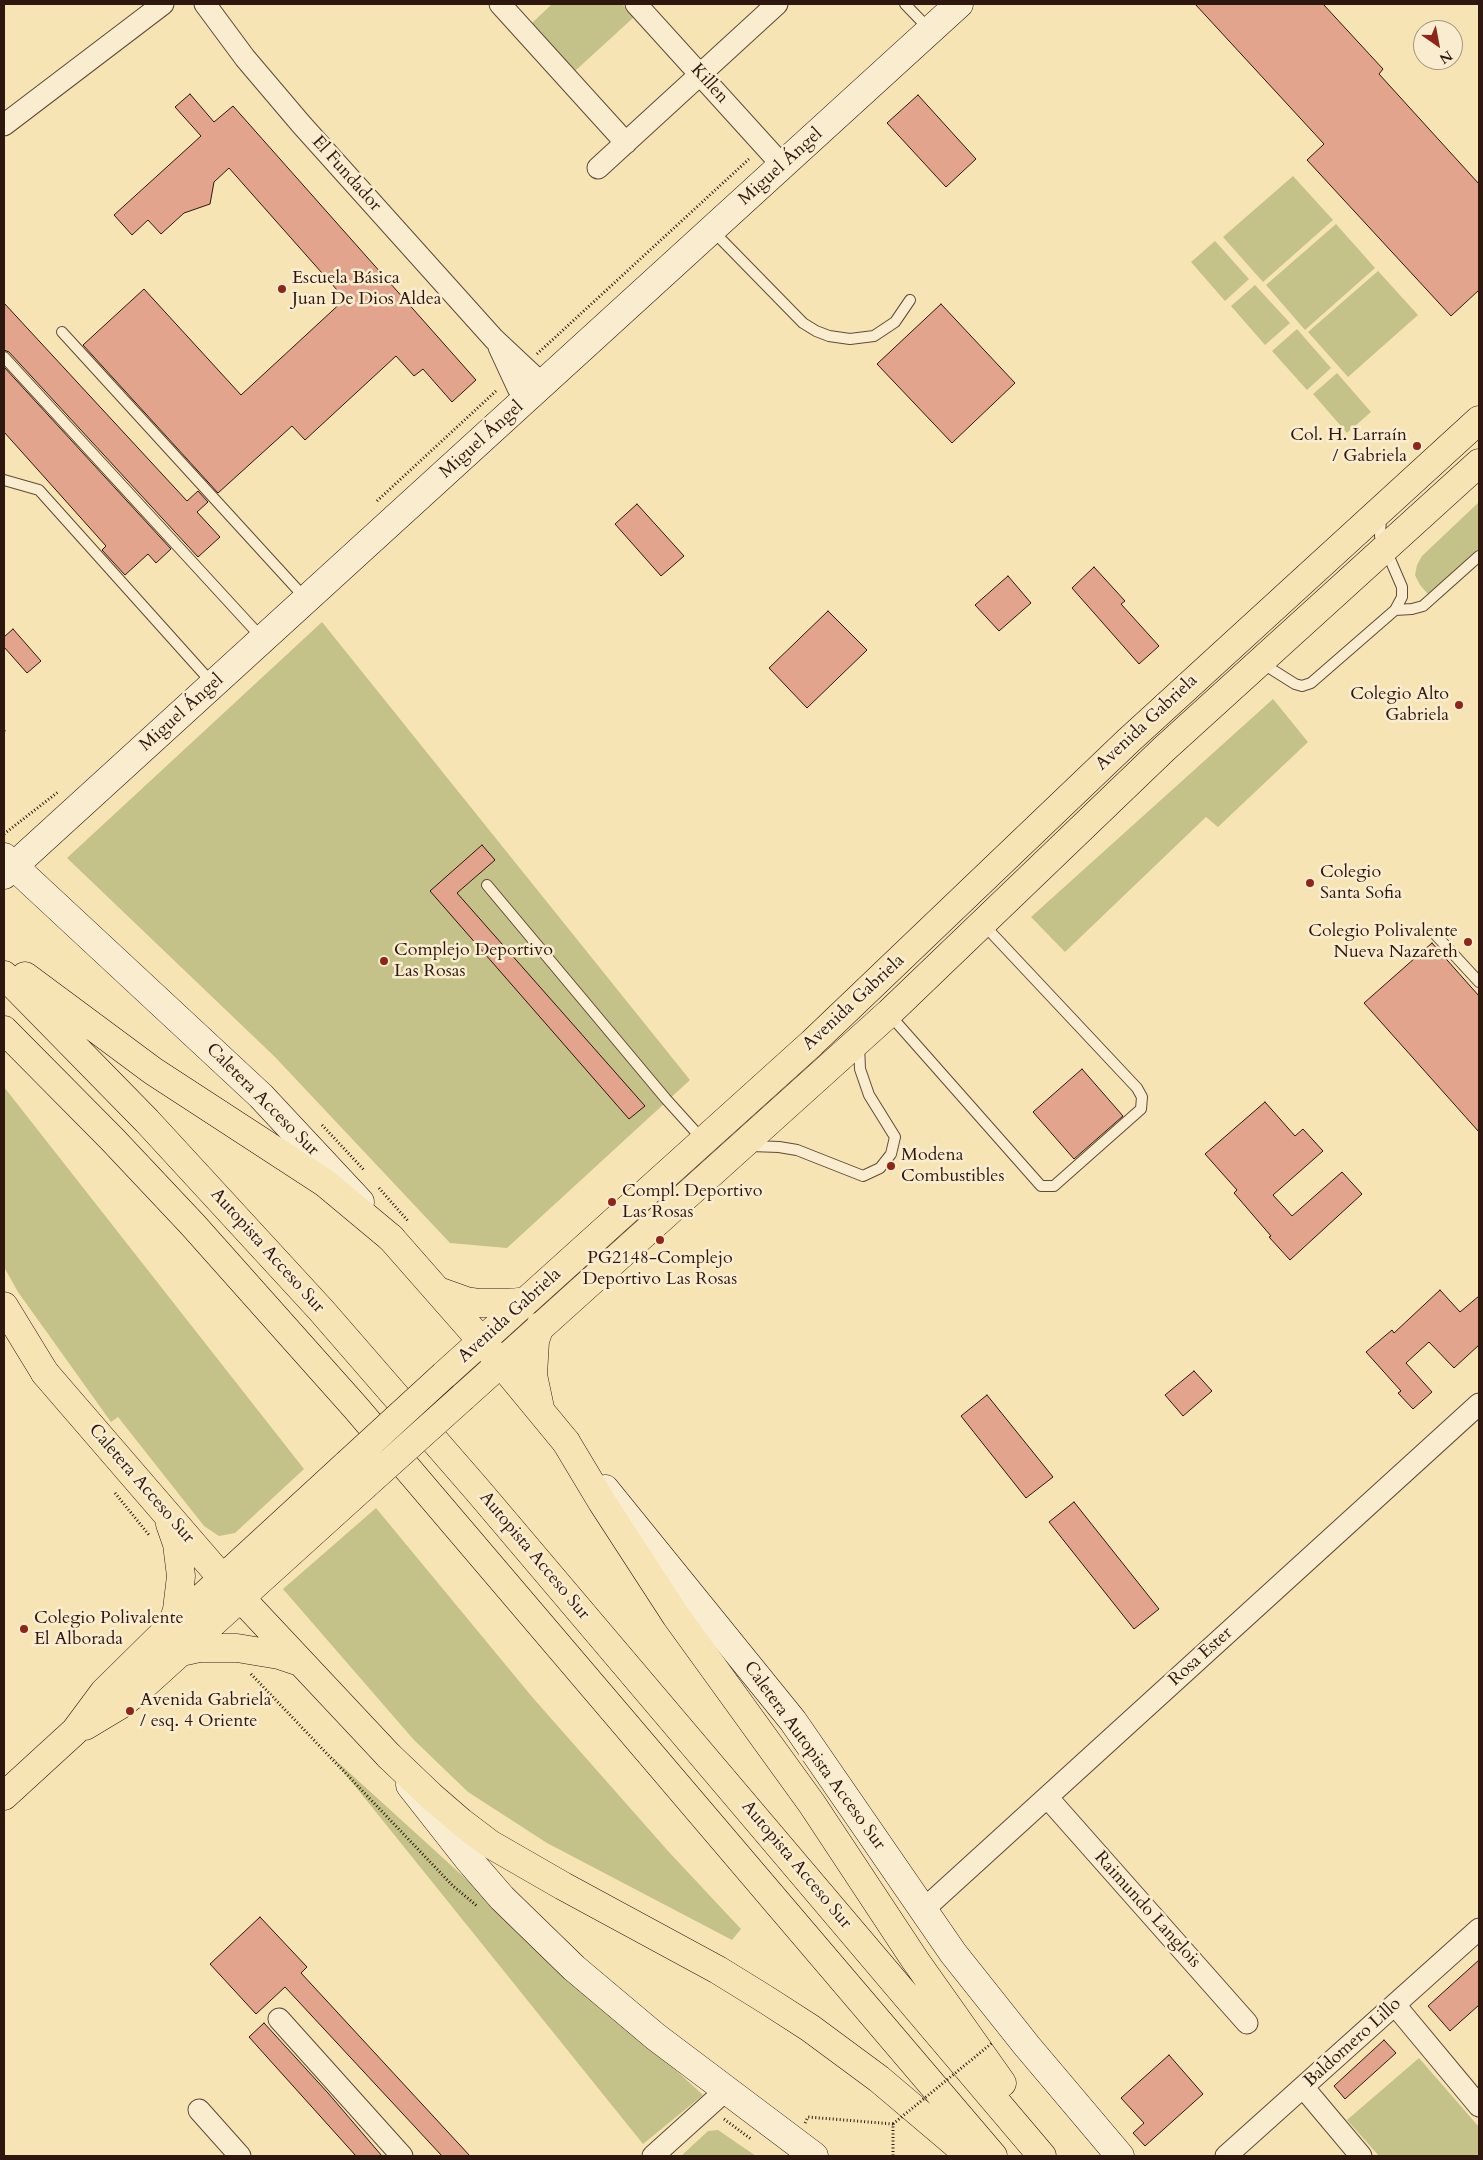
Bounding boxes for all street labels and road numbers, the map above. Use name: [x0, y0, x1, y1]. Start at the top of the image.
street label: Killen: [686, 60, 732, 108]
street label: Miguel Ángel: [735, 124, 827, 210]
street label: El Fundador: [306, 132, 386, 216]
street label: Miguel Ángel: [436, 397, 528, 483]
street label: Miguel Ángel: [136, 670, 228, 756]
street label: Avenida Gabriela: [1092, 670, 1202, 776]
street label: Avenida Gabriela: [799, 950, 909, 1056]
street label: Caletera Acceso Sur: [201, 1039, 323, 1161]
street label: Autopista Acceso Sur: [205, 1184, 329, 1318]
street label: Avenida Gabriela: [454, 1264, 566, 1368]
street label: Caletera Acceso Sur: [83, 1420, 199, 1548]
street label: Autopista Acceso Sur: [474, 1488, 594, 1624]
street label: Rosa Ester: [1165, 1623, 1237, 1691]
street label: Caletera Autopista Acceso Sur: [738, 1657, 890, 1855]
street label: Autopista Acceso Sur: [736, 1797, 856, 1933]
street label: Raimundo Langlois: [1089, 1847, 1205, 1973]
street label: Baldomero Lillo: [1300, 1994, 1406, 2092]

